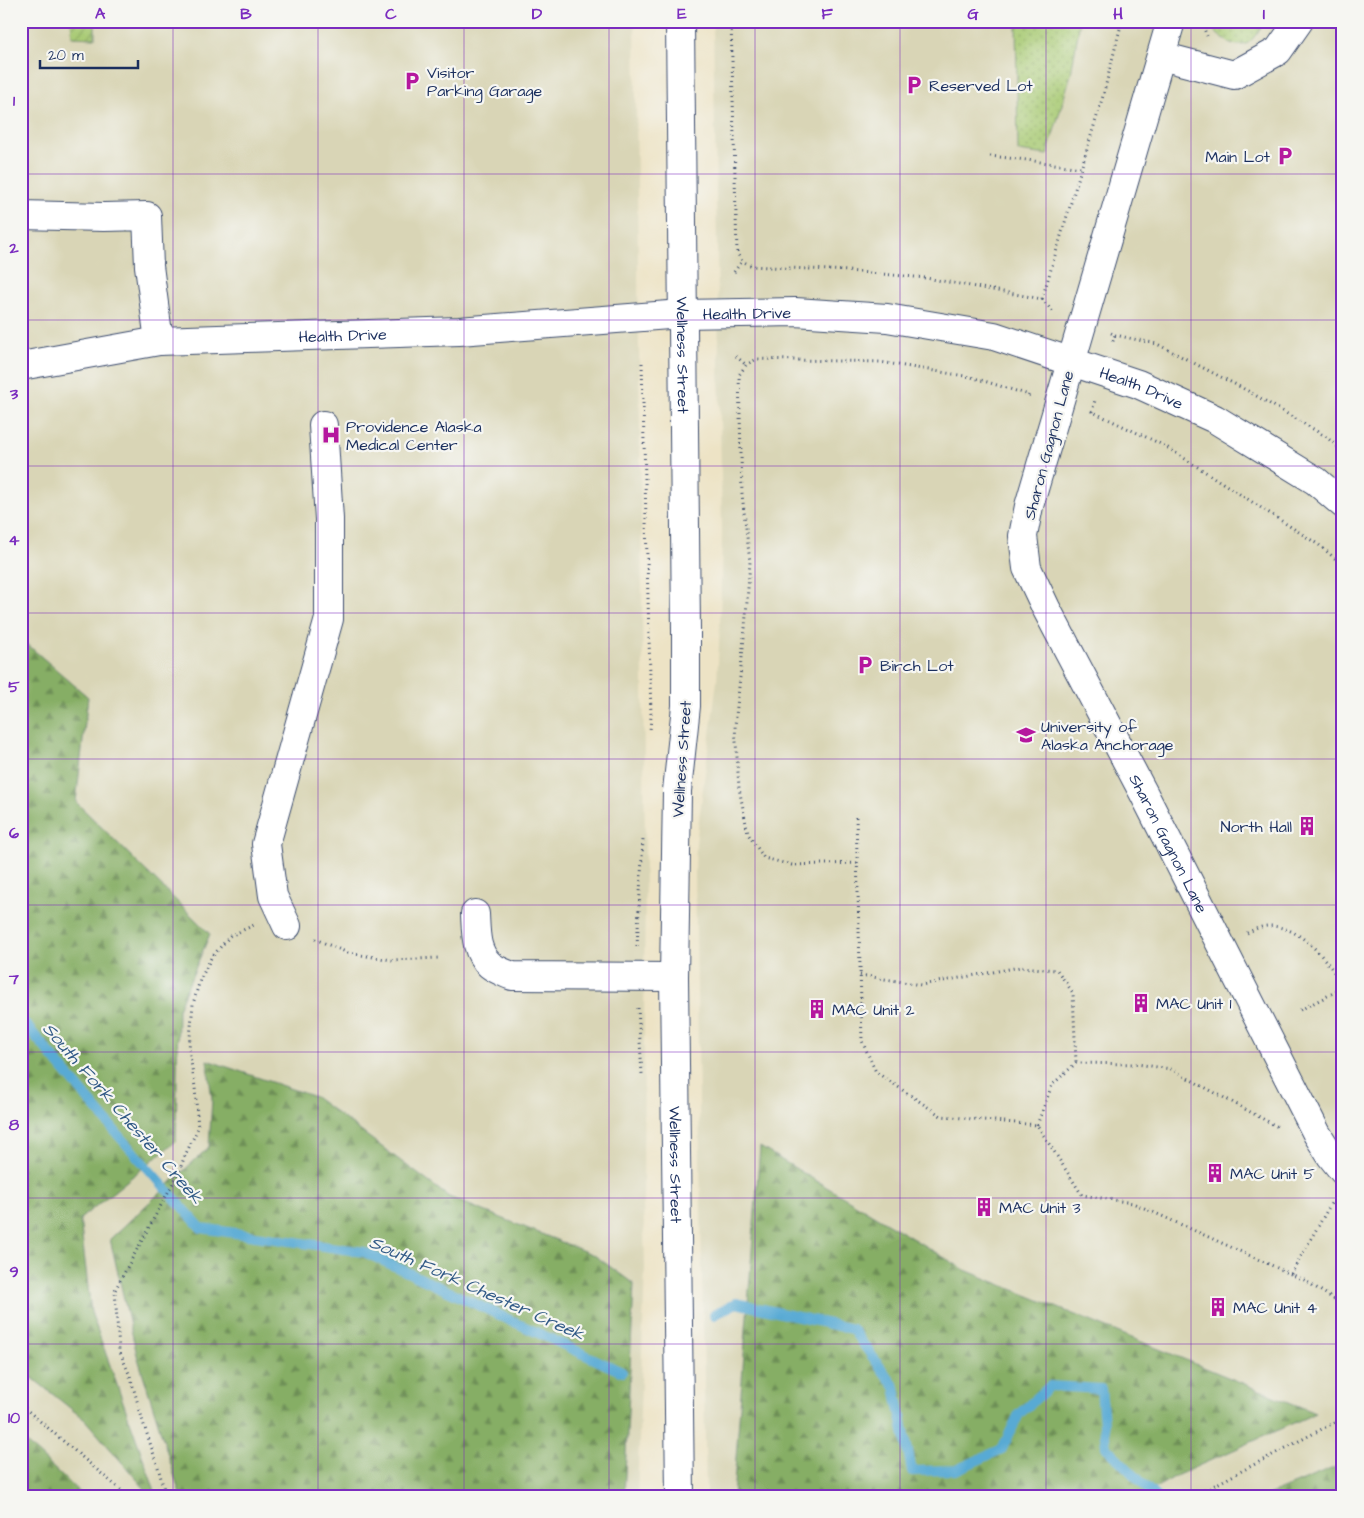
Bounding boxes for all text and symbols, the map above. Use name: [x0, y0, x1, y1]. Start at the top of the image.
text: A: [95, 3, 106, 25]
text: B: [240, 3, 252, 25]
text: C: [385, 3, 397, 25]
text: D: [532, 3, 543, 25]
text: E: [677, 3, 687, 25]
text: F: [821, 3, 833, 25]
text: G: [967, 3, 979, 25]
text: H: [1113, 3, 1123, 25]
text: I: [1263, 3, 1265, 25]
scale bar: [40, 38, 138, 70]
text: 20 m: [48, 45, 84, 66]
place label: Visitor Parking Garage: [427, 62, 543, 103]
parking icon: Visitor Parking Garage: [401, 70, 423, 92]
parking icon: Reserved Lot: [903, 74, 925, 96]
place label: Reserved Lot: [929, 75, 1033, 97]
text: 1: [13, 90, 16, 112]
parking icon: Main Lot: [1274, 145, 1296, 167]
place label: Main Lot: [1205, 146, 1271, 168]
text: 2: [8, 237, 19, 259]
street label: Wellness Street: [671, 296, 694, 414]
street label: Health Drive: [703, 302, 792, 326]
street label: Health Drive: [298, 323, 388, 348]
street label: Health Drive: [1096, 362, 1187, 415]
street label: Sharon Gagnon Lane: [1018, 368, 1080, 522]
text: 3: [9, 383, 19, 405]
place label: Providence Alaska Medical Center: [346, 416, 482, 456]
hospital icon: Providence Alaska Medical Center: [320, 424, 342, 446]
text: 4: [9, 529, 20, 551]
parking icon: Birch Lot: [854, 654, 876, 676]
place label: Birch Lot: [880, 655, 954, 677]
text: 5: [8, 676, 20, 698]
street label: Wellness Street: [667, 699, 697, 818]
place label: University of Alaska Anchorage: [1041, 716, 1174, 757]
school or university icon: University of Alaska Anchorage: [1015, 724, 1037, 746]
street label: Sharon Gagnon Lane: [1123, 770, 1213, 917]
building icon: North Hall: [1296, 815, 1318, 837]
place label: North Hall: [1220, 816, 1292, 838]
text: 6: [9, 822, 19, 844]
text: 7: [8, 968, 19, 990]
building icon: MAC Unit 1: [1130, 992, 1152, 1014]
place label: MAC Unit 1: [1156, 993, 1232, 1015]
building icon: MAC Unit 2: [806, 998, 828, 1020]
place label: MAC Unit 2: [832, 999, 915, 1021]
water label: South Fork Chester Creek: [37, 1017, 209, 1210]
street label: Wellness Street: [663, 1106, 687, 1224]
text: 8: [9, 1114, 20, 1136]
building icon: MAC Unit 5: [1204, 1162, 1226, 1184]
place label: MAC Unit 5: [1230, 1163, 1316, 1185]
building icon: MAC Unit 3: [973, 1196, 995, 1218]
place label: MAC Unit 3: [999, 1197, 1081, 1219]
water label: South Fork Chester Creek: [365, 1230, 589, 1348]
text: 9: [9, 1261, 19, 1283]
building icon: MAC Unit 4: [1207, 1296, 1229, 1318]
place label: MAC Unit 4: [1233, 1297, 1318, 1319]
text: 10: [8, 1407, 20, 1429]

